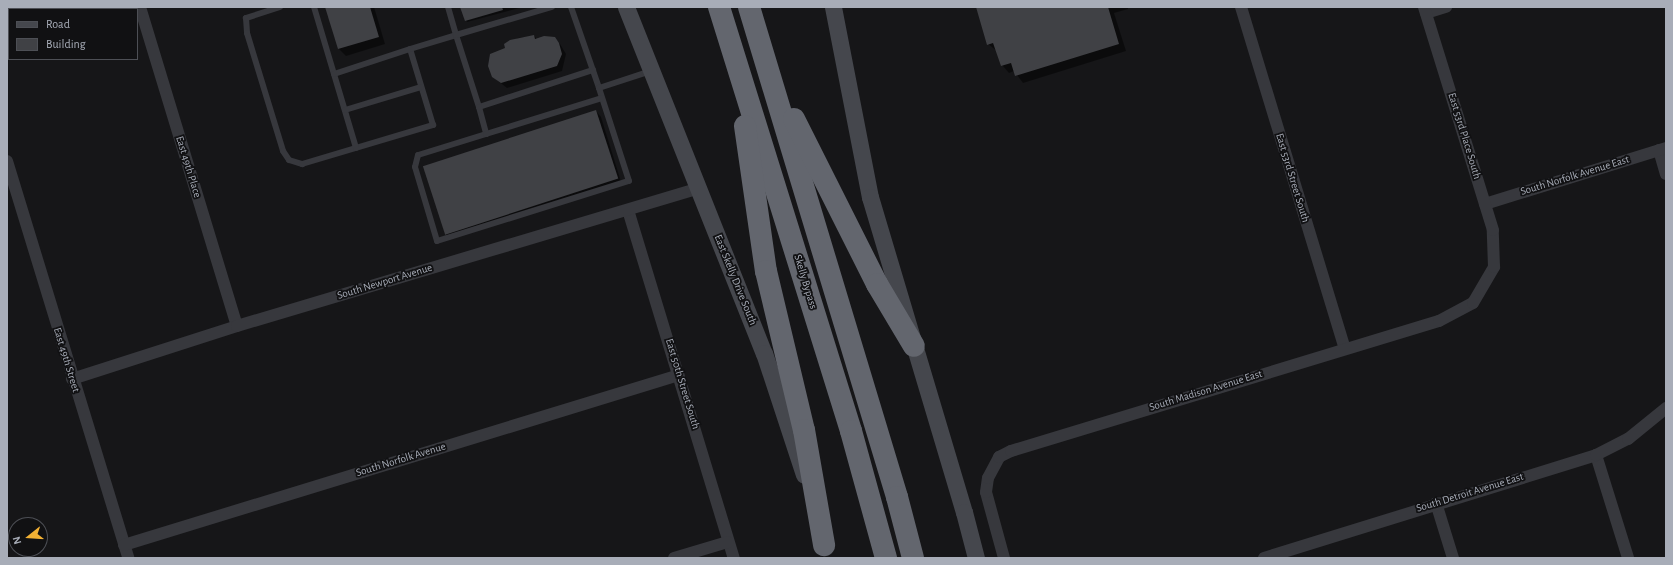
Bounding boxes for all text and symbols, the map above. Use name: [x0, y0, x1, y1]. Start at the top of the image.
legend: [8, 8, 138, 60]
text: Road: [46, 18, 70, 30]
text: Building: [46, 38, 86, 50]
street label: East 53rd Place South: [1445, 91, 1483, 181]
street label: East 53rd Street South: [1272, 132, 1312, 224]
street label: East 49th Place: [172, 135, 204, 199]
street label: South Norfolk Avenue East: [1519, 153, 1631, 199]
street label: East Skelly Drive South: [711, 233, 759, 327]
street label: Skelly Bypass: [790, 253, 820, 311]
street label: South Newport Avenue: [336, 261, 434, 303]
street label: East 49th Street: [50, 326, 82, 394]
street label: East 50th Street South: [662, 337, 702, 431]
street label: South Madison Avenue East: [1148, 368, 1264, 414]
street label: South Norfolk Avenue: [354, 440, 448, 480]
street label: South Detroit Avenue East: [1415, 470, 1525, 516]
north arrow: [8, 517, 48, 557]
text: N: [11, 535, 23, 546]

